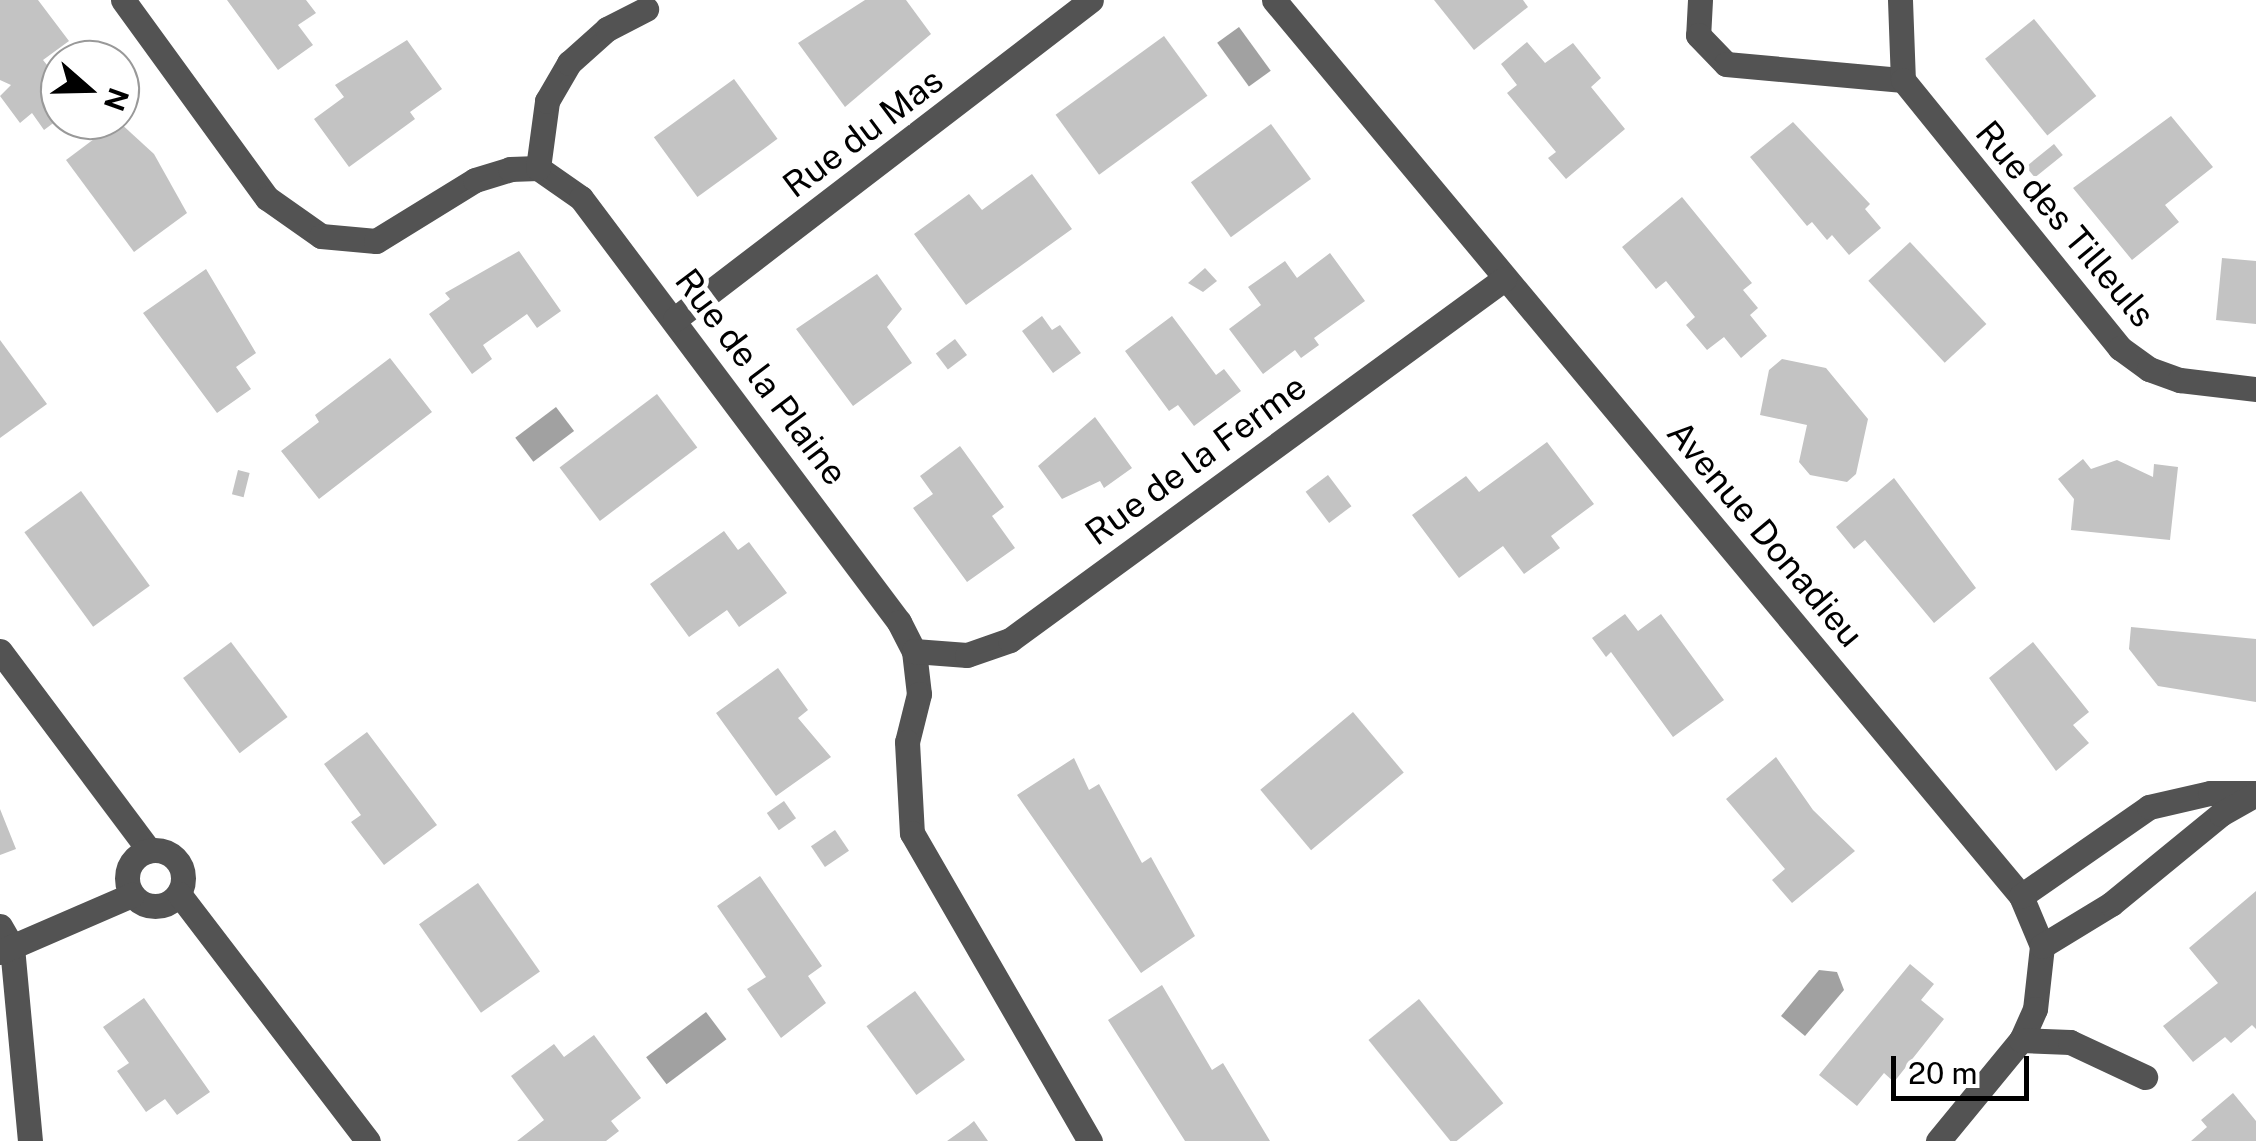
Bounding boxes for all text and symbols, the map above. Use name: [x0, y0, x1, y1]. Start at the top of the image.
north arrow: [40, 40, 140, 140]
street label: Rue du Mas: [775, 59, 951, 207]
text: N: [98, 84, 136, 116]
street label: Rue des Tilleuls: [1967, 112, 2163, 336]
street label: Rue de la Plaine: [666, 260, 856, 494]
street label: Rue de la Ferme: [1077, 366, 1315, 554]
street label: Avenue Donadieu: [1658, 412, 1872, 656]
scale bar: [1896, 1036, 2034, 1098]
text: 20 m: [1908, 1055, 1977, 1091]

